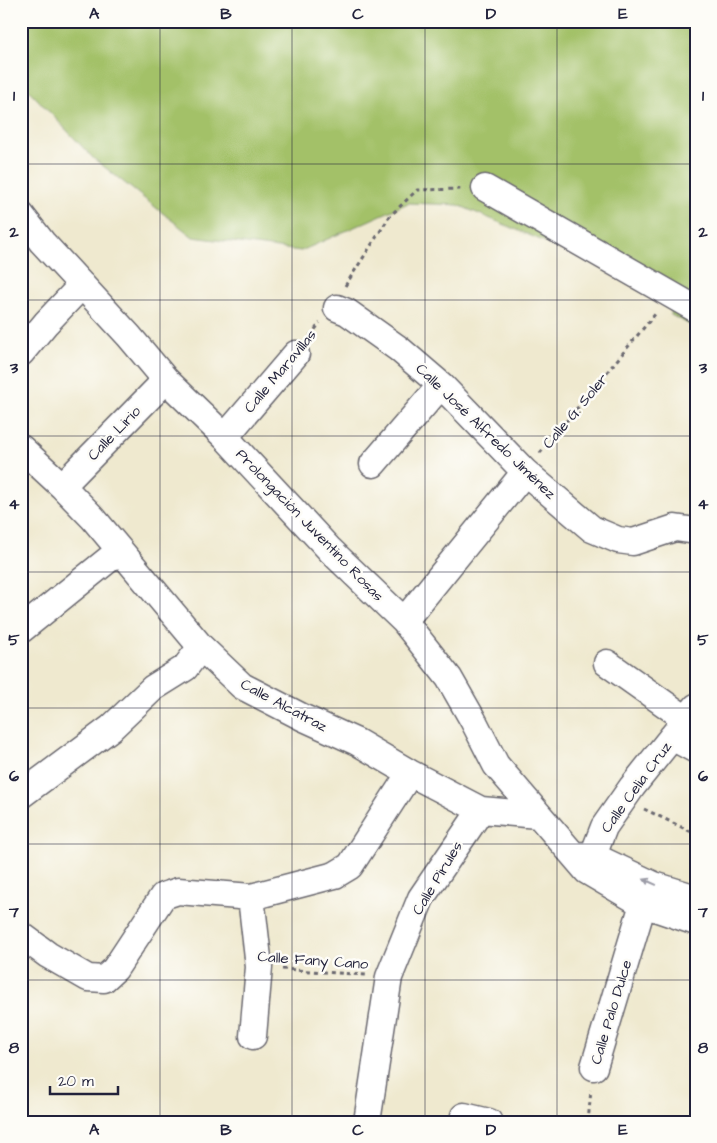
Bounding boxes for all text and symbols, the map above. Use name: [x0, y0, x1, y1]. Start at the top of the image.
text: A: [89, 3, 100, 25]
text: B: [220, 3, 232, 25]
text: C: [352, 3, 364, 25]
text: D: [486, 3, 497, 25]
text: E: [618, 3, 628, 25]
text: 1: [13, 85, 16, 107]
text: 1: [702, 85, 705, 107]
text: 2: [8, 221, 19, 243]
text: 2: [697, 221, 708, 243]
street label: Calle Maravillas: [239, 325, 322, 418]
text: 3: [9, 357, 19, 379]
text: 3: [698, 357, 708, 379]
street label: Calle José Alfredo Jiménez: [411, 359, 561, 504]
street label: Calle G. Soler: [538, 369, 613, 453]
street label: Calle Lirio: [83, 401, 146, 465]
street label: Prolongación Juventino Rosas: [230, 444, 389, 607]
text: 4: [9, 493, 20, 515]
text: 4: [698, 493, 709, 515]
text: 5: [8, 629, 20, 651]
text: 5: [697, 629, 709, 651]
street label: Calle Alcatraz: [237, 674, 331, 737]
street label: Calle Celia Cruz: [596, 737, 677, 837]
text: 6: [9, 765, 19, 787]
text: 6: [698, 765, 708, 787]
street label: Calle Pirules: [407, 837, 468, 919]
one-way arrow: [643, 878, 657, 886]
text: 7: [8, 901, 19, 923]
text: 7: [697, 901, 708, 923]
street label: Calle Fany Cano: [257, 946, 370, 976]
street label: Calle Palo Dulce: [586, 957, 637, 1067]
text: 8: [9, 1037, 20, 1059]
text: 8: [698, 1037, 709, 1059]
scale bar: [50, 1063, 118, 1095]
text: 20 m: [58, 1071, 94, 1092]
text: A: [89, 1119, 100, 1141]
text: B: [220, 1119, 232, 1141]
text: C: [352, 1119, 364, 1141]
text: D: [486, 1119, 497, 1141]
text: E: [618, 1119, 628, 1141]

